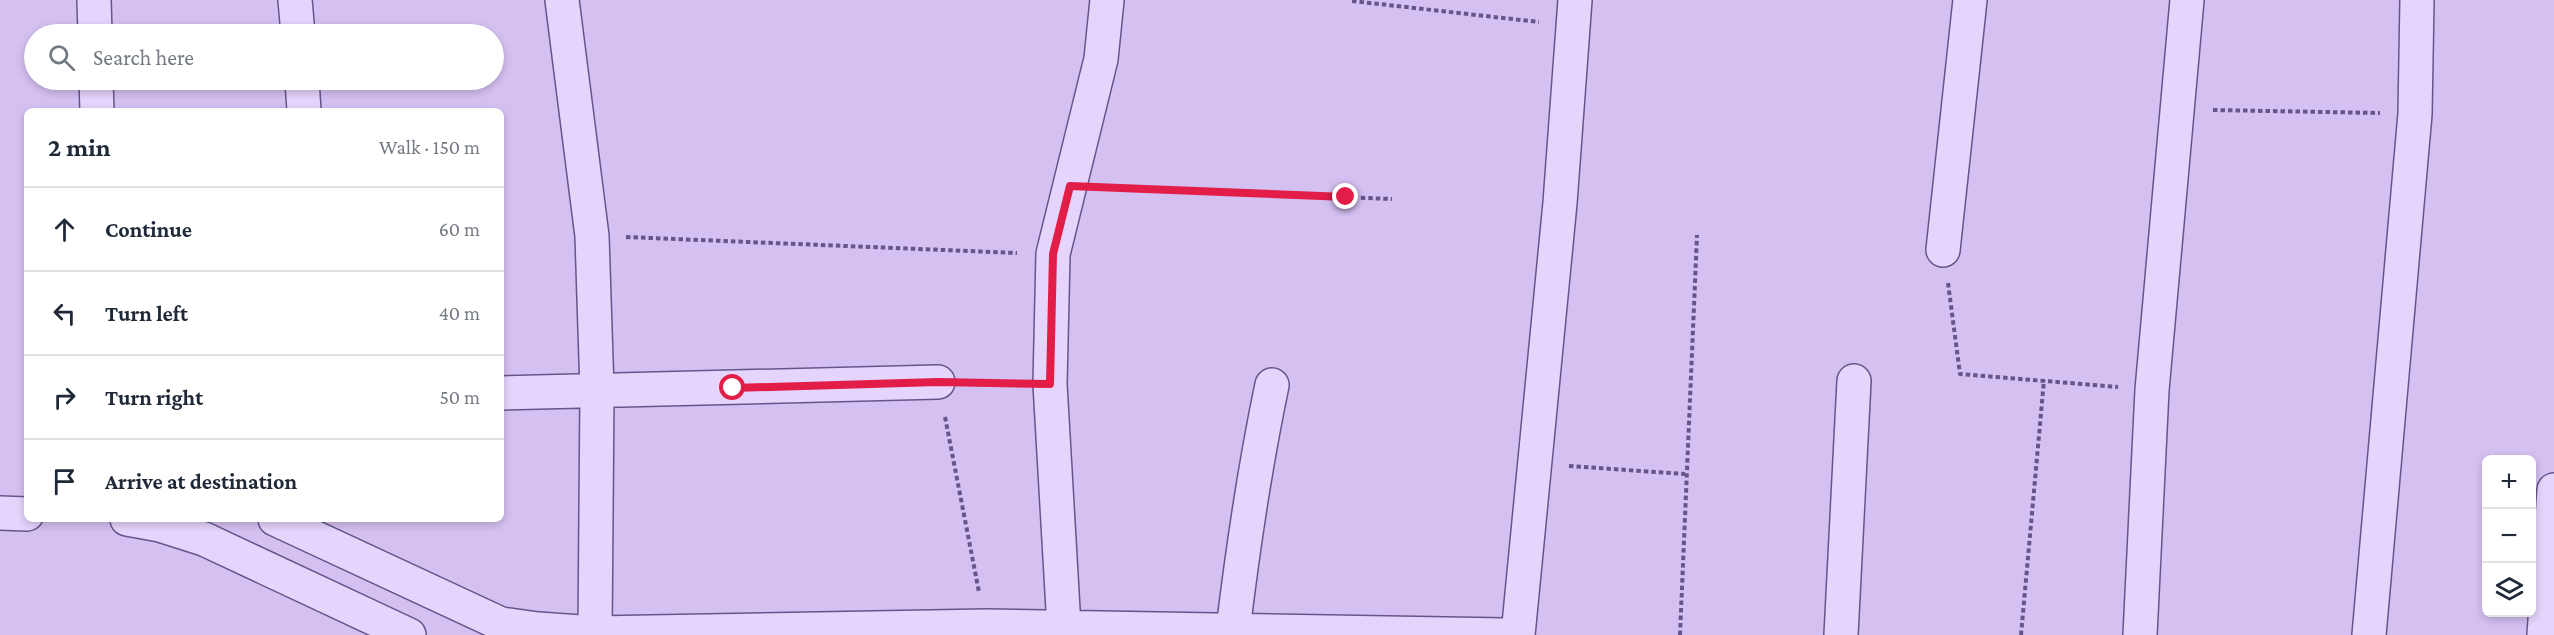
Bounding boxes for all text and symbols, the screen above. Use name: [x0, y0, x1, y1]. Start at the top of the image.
search box: [24, 24, 504, 90]
icon: search: [45, 41, 78, 74]
text: Search here: [93, 45, 194, 70]
text: 2 min: [48, 133, 111, 162]
text: Walk · 150 m: [379, 136, 480, 158]
route end: [1332, 183, 1358, 209]
icon: ahead: [48, 213, 81, 246]
text: Continue: [105, 217, 192, 242]
text: 60 m: [439, 218, 480, 240]
icon: left: [48, 297, 81, 330]
text: Turn left: [105, 301, 188, 326]
text: 40 m: [439, 302, 480, 324]
route start: [719, 374, 745, 400]
icon: right: [48, 381, 81, 414]
text: Turn right: [105, 385, 203, 410]
text: 50 m: [439, 386, 480, 408]
map controls: [2482, 455, 2536, 617]
button: +: [2482, 455, 2536, 509]
icon: arrive: [48, 465, 81, 498]
text: Arrive at destination: [105, 469, 297, 494]
button: −: [2482, 509, 2536, 563]
button: layers: [2482, 563, 2536, 617]

